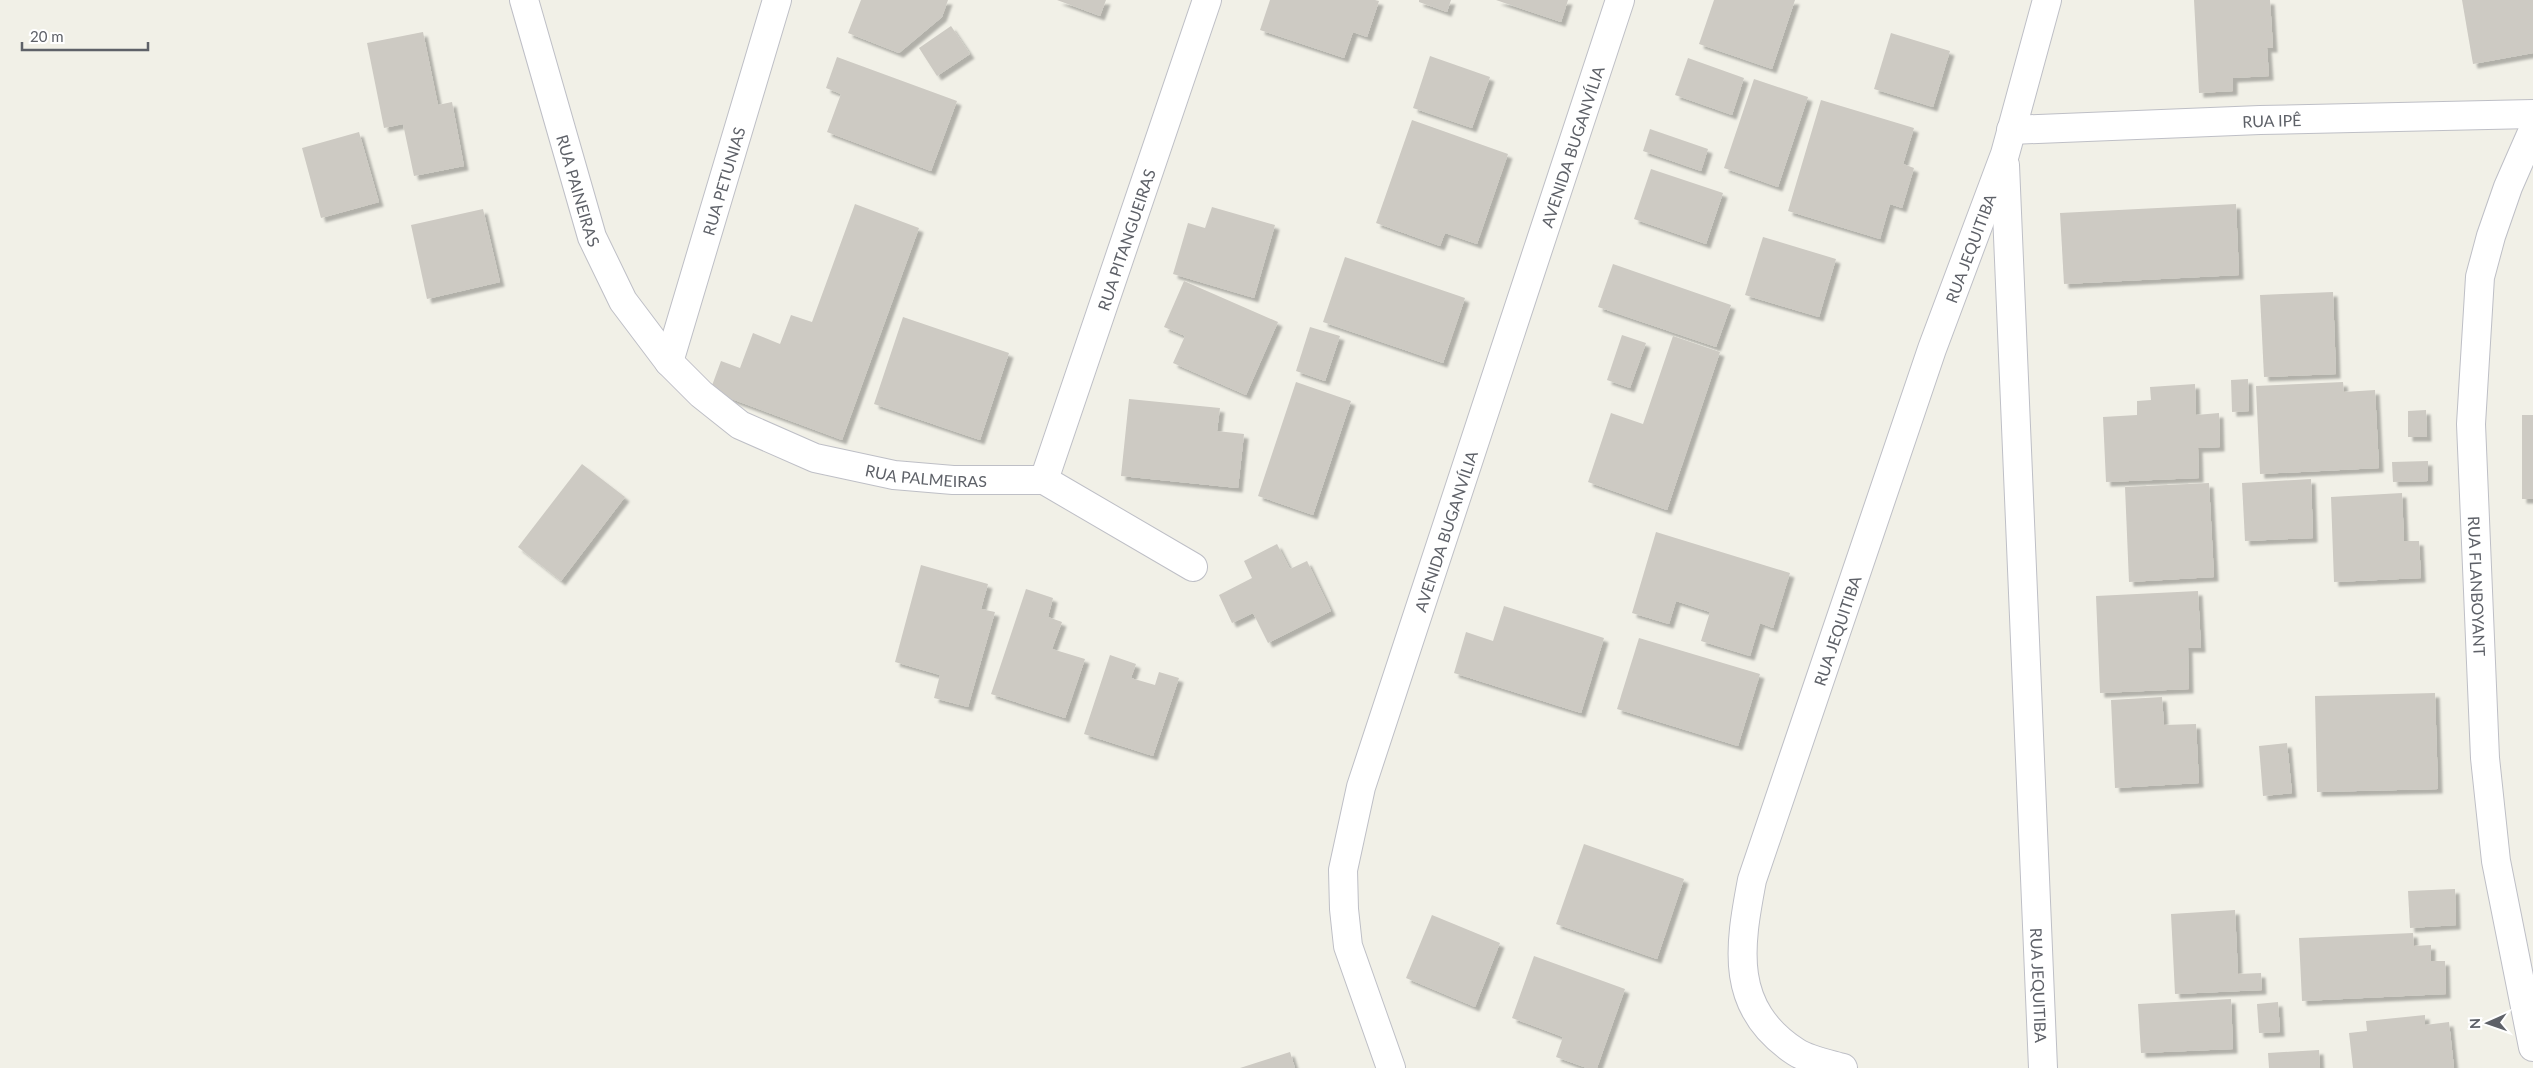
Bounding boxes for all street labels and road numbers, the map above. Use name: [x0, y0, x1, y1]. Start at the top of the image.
street label: AVENIDA BUGANVÍLIA: [1536, 63, 1607, 229]
street label: RUA IPÊ: [2242, 110, 2302, 130]
street label: RUA PETUNIAS: [698, 124, 748, 237]
street label: RUA PAINEIRAS: [554, 132, 605, 249]
street label: RUA PITANGUEIRAS: [1093, 166, 1158, 313]
street label: RUA JEQUITIBA: [1941, 191, 1999, 305]
street label: AVENIDA BUGANVÍLIA: [1410, 448, 1481, 614]
street label: RUA PALMEIRAS: [864, 460, 987, 490]
street label: RUA FLANBOYANT: [2465, 516, 2490, 657]
street label: RUA JEQUITIBA: [1809, 573, 1864, 688]
street label: RUA JEQUITIBA: [2028, 927, 2051, 1043]

